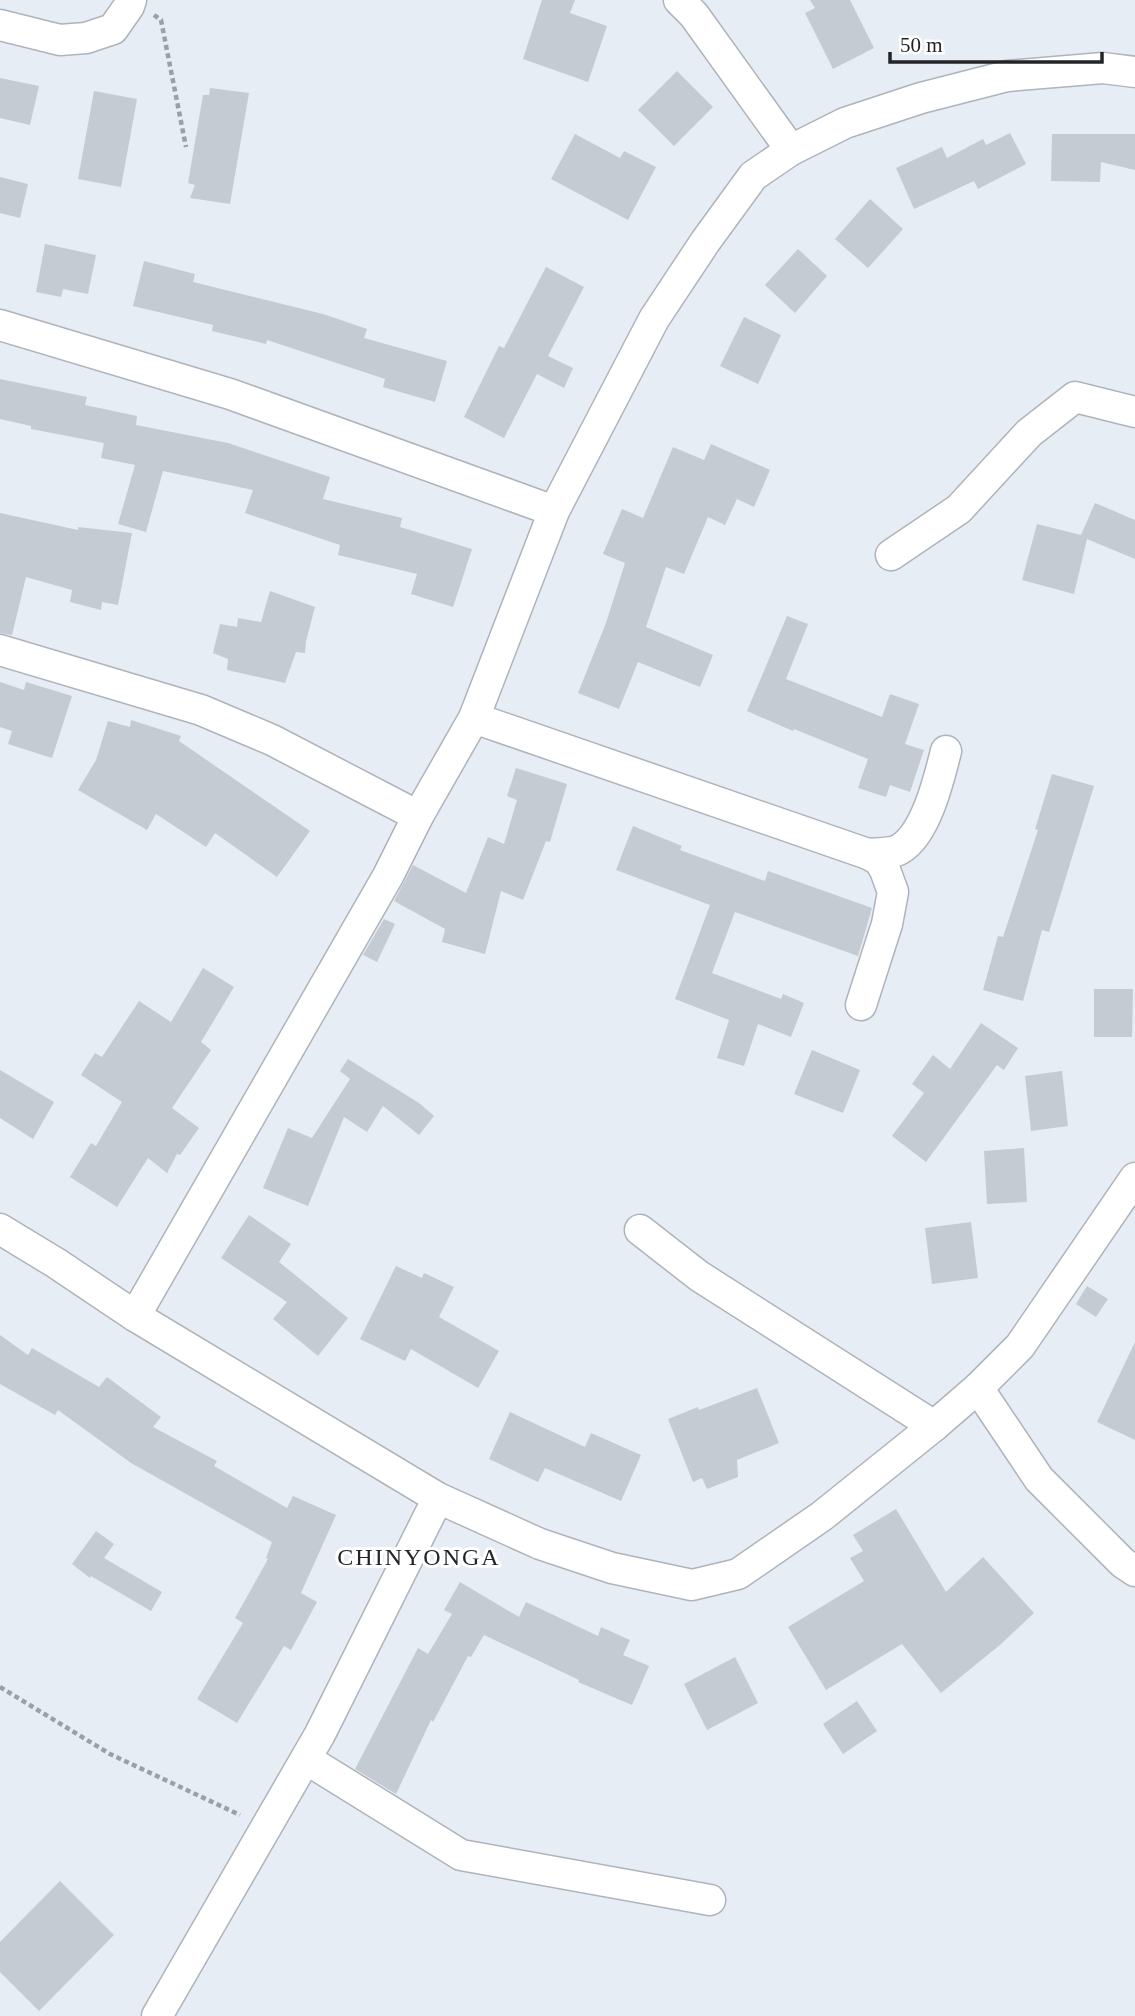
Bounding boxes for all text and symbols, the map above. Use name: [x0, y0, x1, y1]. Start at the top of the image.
scale bar: [890, 21, 1102, 65]
text: 50 m: [900, 33, 943, 57]
district label: CHINYONGA: [337, 1544, 501, 1570]

